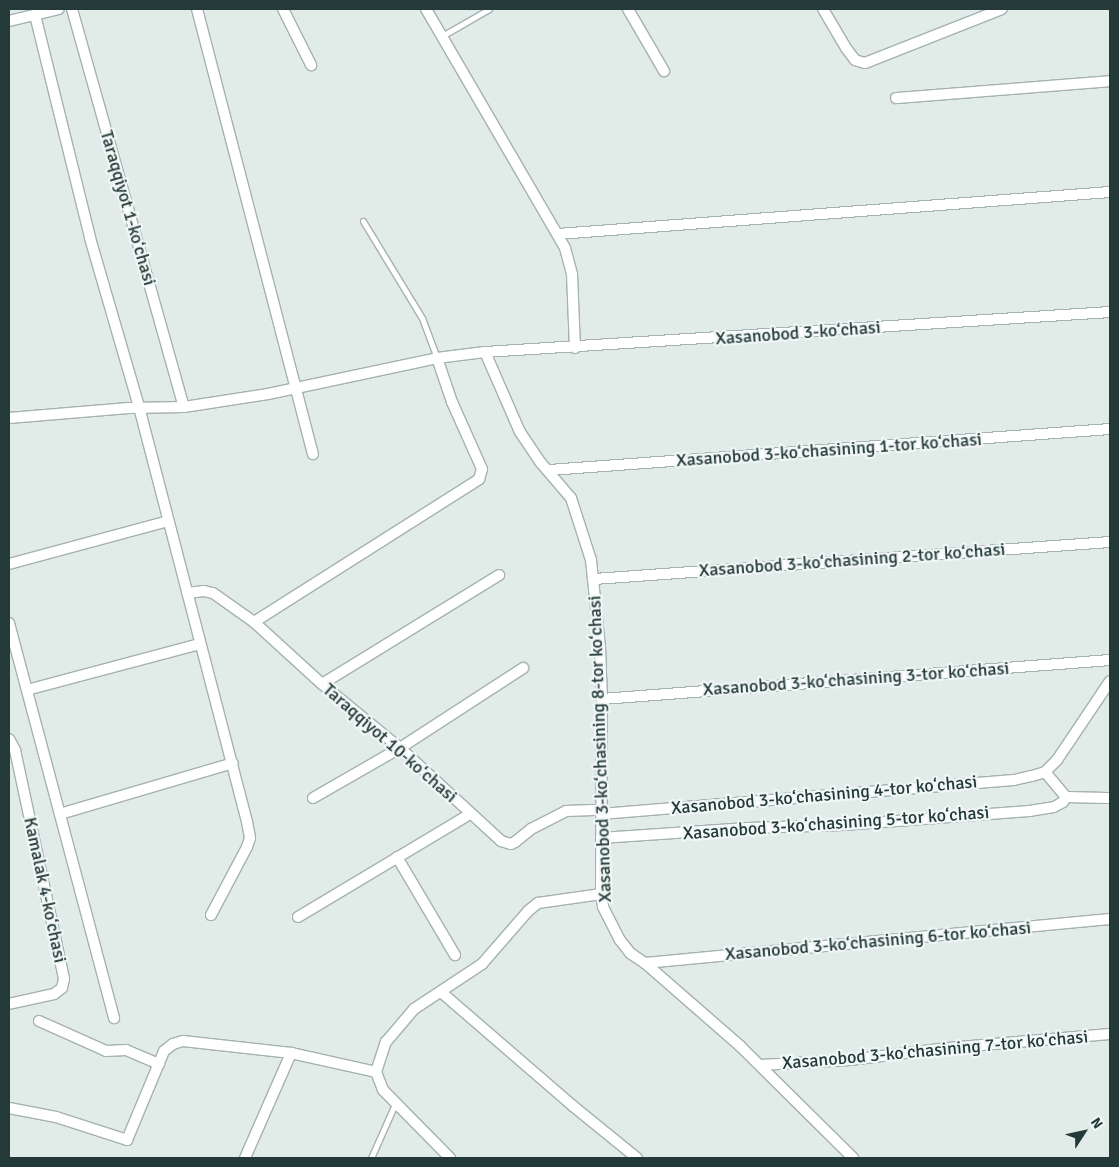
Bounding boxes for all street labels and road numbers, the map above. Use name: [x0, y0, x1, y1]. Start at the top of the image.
street label: Taraqqiyot 1-koʻchasi: [96, 128, 160, 288]
street label: Xasanobod 3-koʻchasi: [715, 316, 881, 350]
street label: Xasanobod 3-koʻchasining 1-tor koʻchasi: [675, 429, 983, 471]
street label: Xasanobod 3-koʻchasining 2-tor koʻchasi: [698, 539, 1006, 581]
street label: Xasanobod 3-koʻchasining 8-tor koʻchasi: [584, 595, 616, 903]
street label: Xasanobod 3-koʻchasining 3-tor koʻchasi: [702, 658, 1010, 700]
street label: Taraqqiyot 10-koʻchasi: [318, 679, 462, 807]
street label: Xasanobod 3-koʻchasining 4-tor koʻchasi: [670, 771, 978, 819]
street label: Xasanobod 3-koʻchasining 5-tor koʻchasi: [682, 802, 990, 844]
street label: Kamalak 4-koʻchasi: [19, 815, 71, 965]
street label: Xasanobod 3-koʻchasining 6-tor koʻchasi: [724, 917, 1032, 965]
street label: Xasanobod 3-koʻchasining 7-tor koʻchasi: [781, 1026, 1089, 1074]

